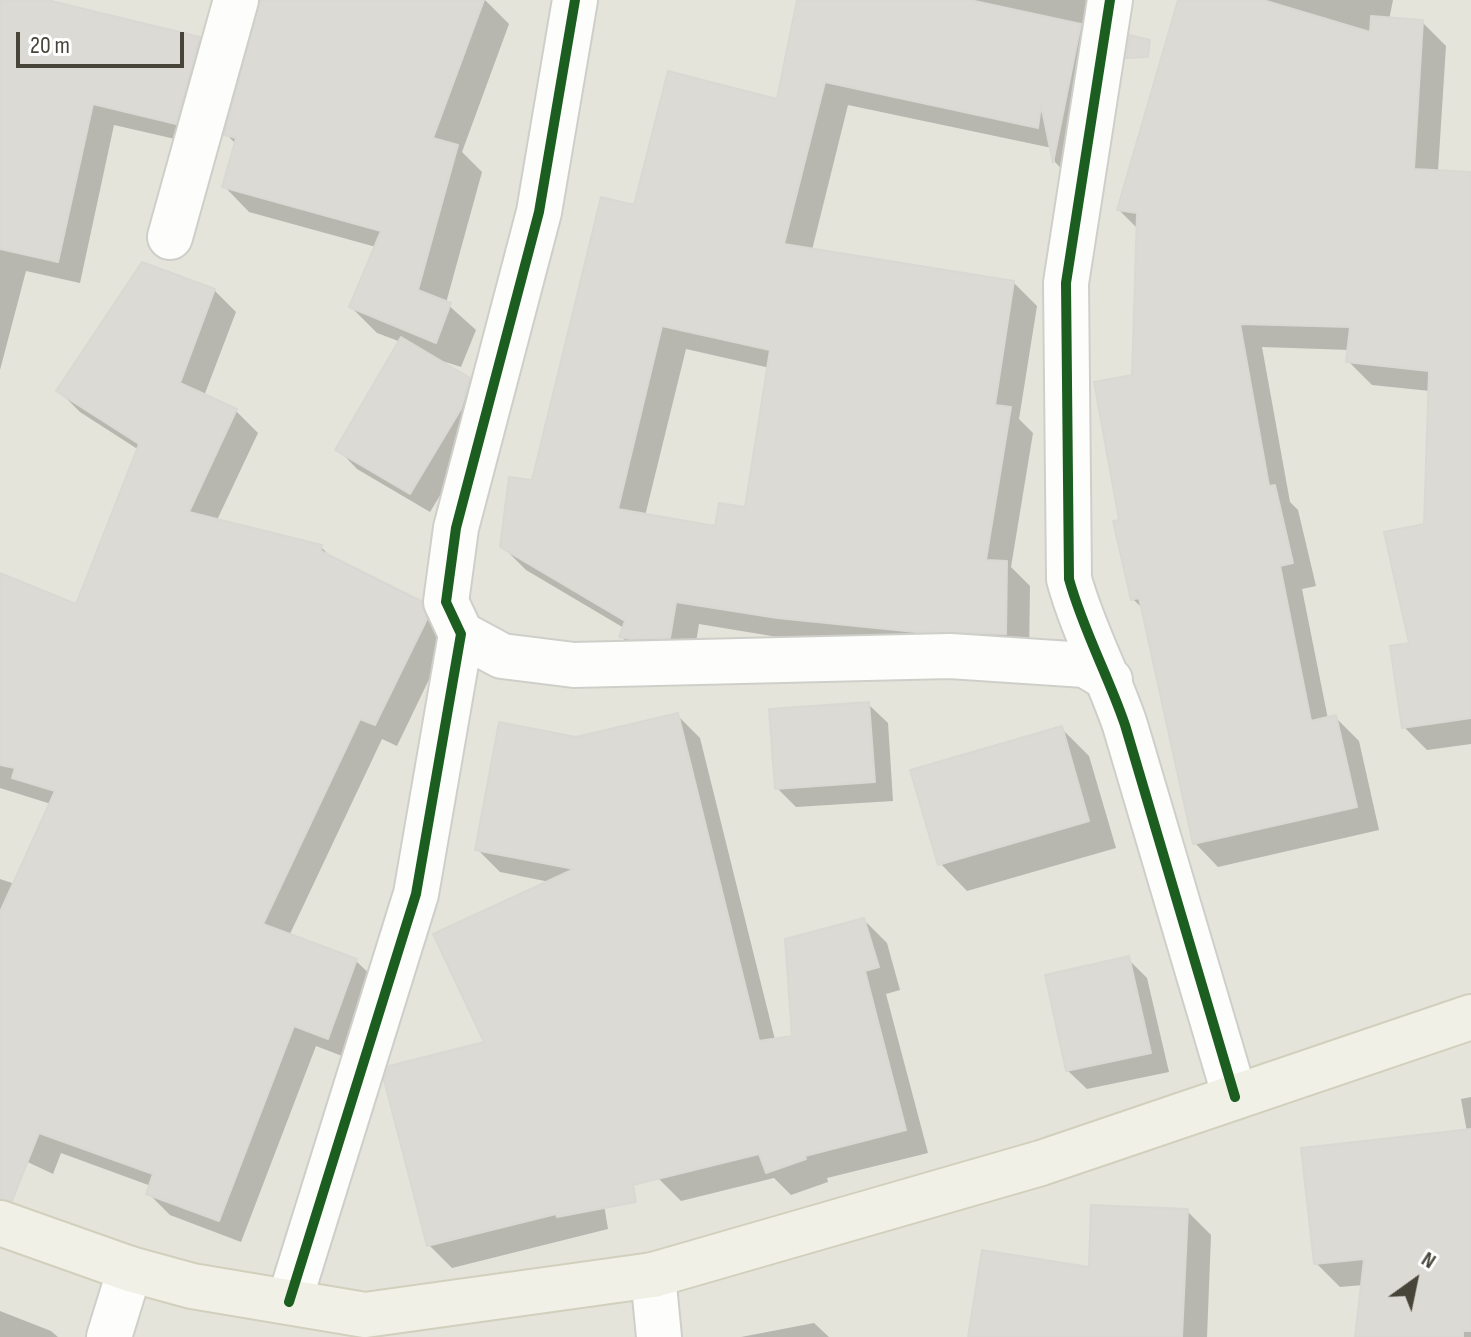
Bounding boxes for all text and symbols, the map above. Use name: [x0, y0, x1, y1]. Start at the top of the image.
scale bar: [20, 16, 188, 66]
text: 20 m: [30, 31, 70, 60]
north arrow: [1375, 1241, 1455, 1321]
text: N: [1416, 1246, 1441, 1275]

